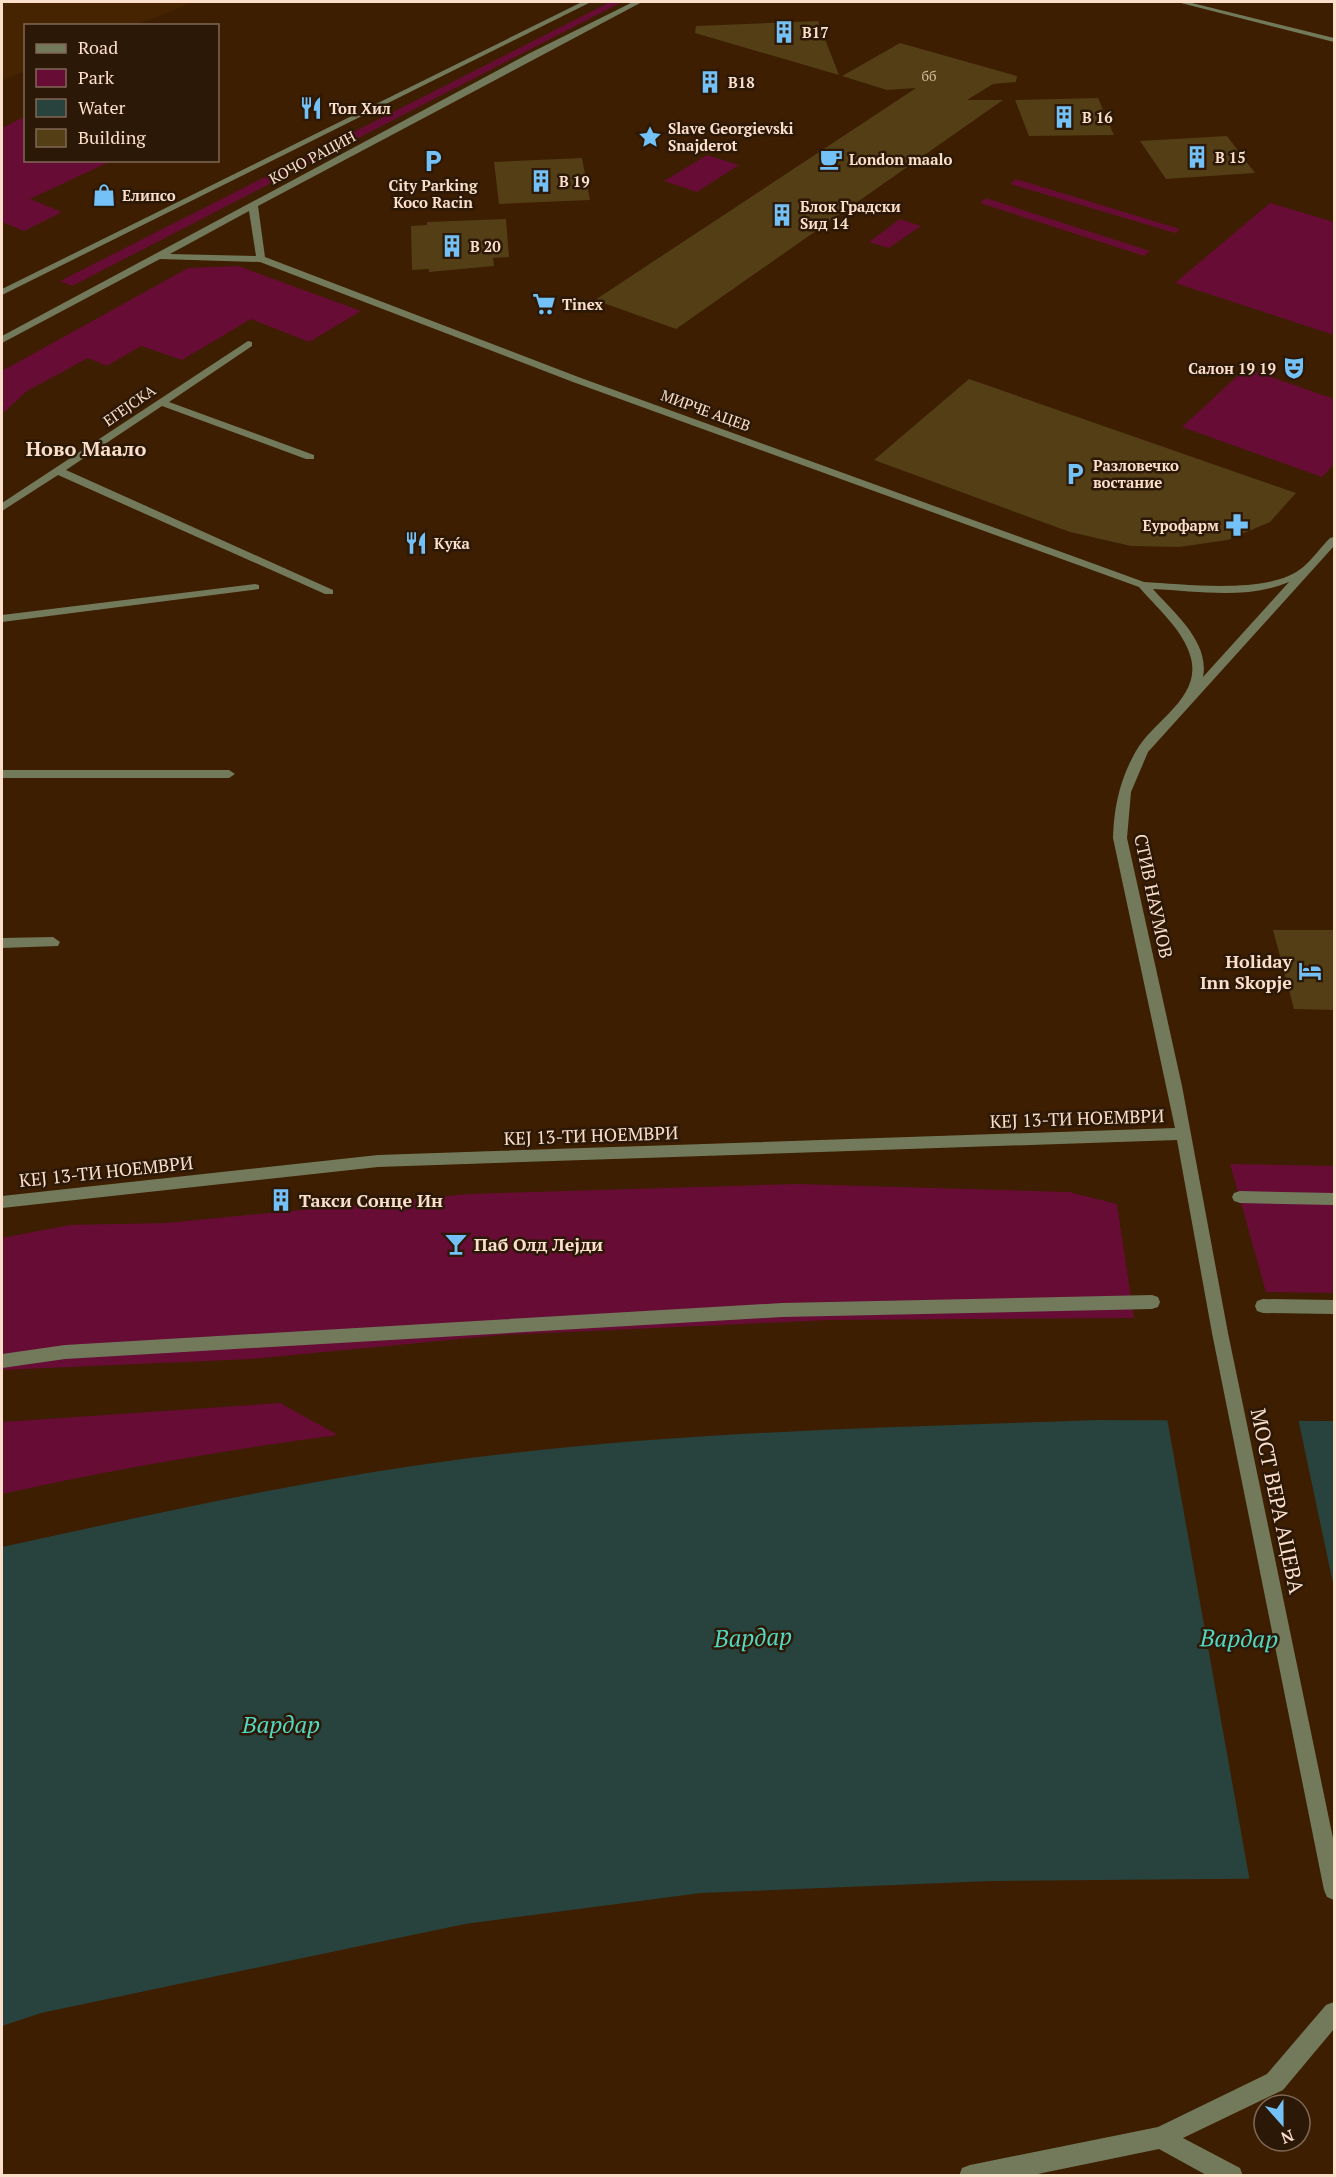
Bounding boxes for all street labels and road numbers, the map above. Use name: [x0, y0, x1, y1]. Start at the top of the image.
street label: КОЧО РАЦИН: [265, 126, 359, 188]
street label: ЕГЕЈСКА: [99, 379, 160, 430]
street label: МИРЧЕ АЦЕВ: [658, 385, 754, 435]
street label: СТИВ НАУМОВ: [1129, 832, 1179, 960]
street label: КЕЈ 13-ТИ НОЕМВРИ: [989, 1103, 1165, 1133]
street label: КЕЈ 13-ТИ НОЕМВРИ: [503, 1120, 679, 1150]
street label: КЕЈ 13-ТИ НОЕМВРИ: [18, 1150, 194, 1192]
street label: МОСТ ВЕРА АЦЕВА: [1245, 1406, 1311, 1597]

